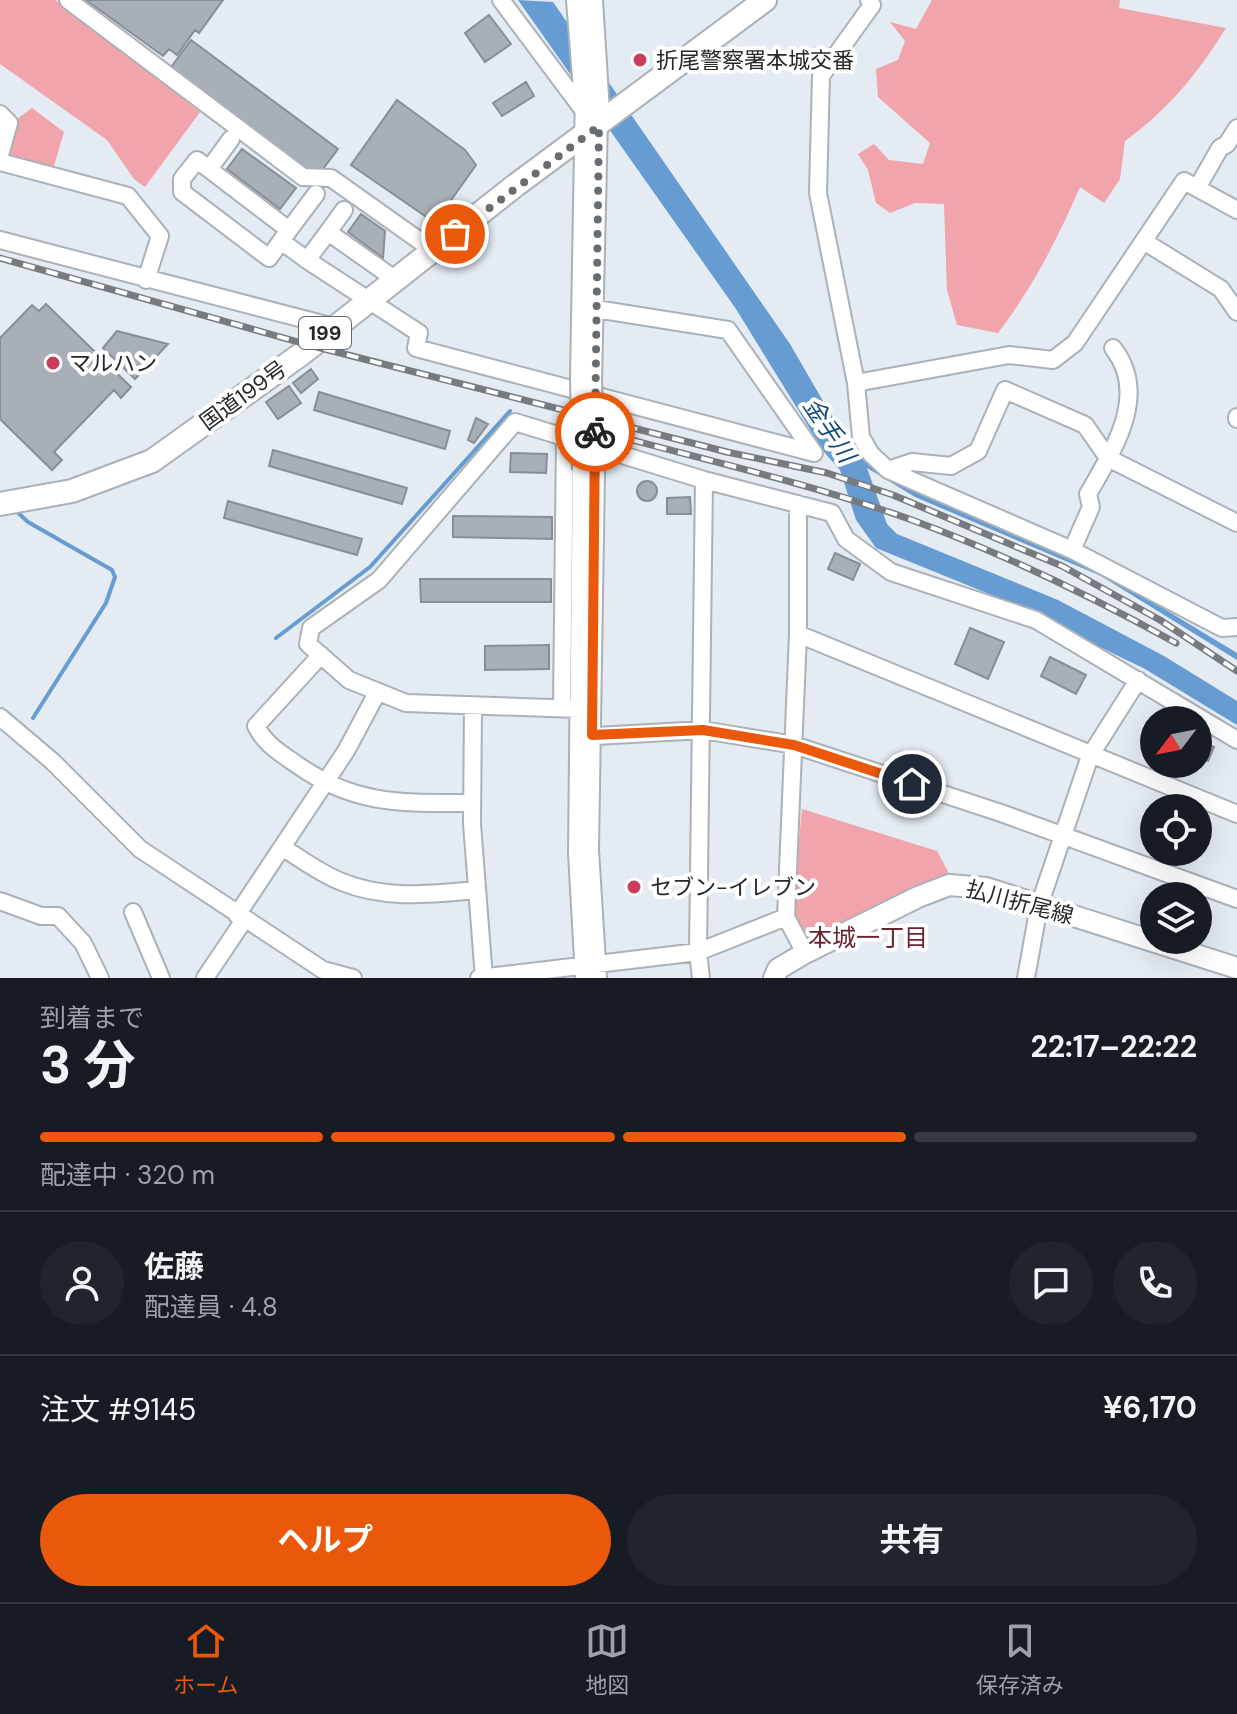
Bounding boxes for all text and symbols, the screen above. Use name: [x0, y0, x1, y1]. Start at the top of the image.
place label: 折尾警察署本城交番: [656, 46, 854, 75]
marker: 折尾警察署本城交番: [631, 51, 649, 69]
pin: [421, 200, 489, 268]
icon: bag: [433, 212, 477, 256]
road number: 199: [299, 317, 351, 349]
place label: マルハン: [69, 349, 157, 378]
marker: マルハン: [44, 354, 62, 372]
street label: 国道199号: [194, 354, 292, 437]
water label: 金手川: [796, 391, 864, 471]
courier: [555, 392, 635, 472]
icon: bike: [573, 410, 617, 454]
north arrow: [1140, 706, 1212, 778]
map controls: [1140, 706, 1212, 954]
pin: [878, 750, 946, 818]
icon: home: [890, 762, 934, 806]
button: locate: [1140, 794, 1212, 866]
place label: セブン-イレブン: [650, 873, 816, 902]
street label: 払川折尾線: [963, 874, 1077, 931]
marker: セブン-イレブン: [625, 878, 643, 896]
button: layers: [1140, 882, 1212, 954]
district label: 本城一丁目: [808, 922, 928, 953]
text: 到着まで: [40, 1001, 144, 1035]
text: 22:17–22:22: [1030, 1027, 1197, 1066]
text: 3 分: [40, 1031, 136, 1099]
text: 配達中 · 320 m: [40, 1158, 215, 1192]
button: person: [40, 1241, 124, 1325]
button: chat: [1009, 1241, 1093, 1325]
button: phone: [1113, 1241, 1197, 1325]
text: 佐藤: [144, 1247, 204, 1286]
text: 配達員 · 4.8: [144, 1290, 278, 1324]
text: ¥6,170: [1103, 1388, 1197, 1427]
text: 注文 #9145: [40, 1390, 196, 1429]
button: ヘルプ: [40, 1494, 611, 1586]
button: 共有: [627, 1494, 1197, 1586]
tab: ホーム: [173, 1619, 239, 1700]
tab: 地図: [585, 1619, 629, 1700]
tab: 保存済み: [976, 1619, 1064, 1700]

